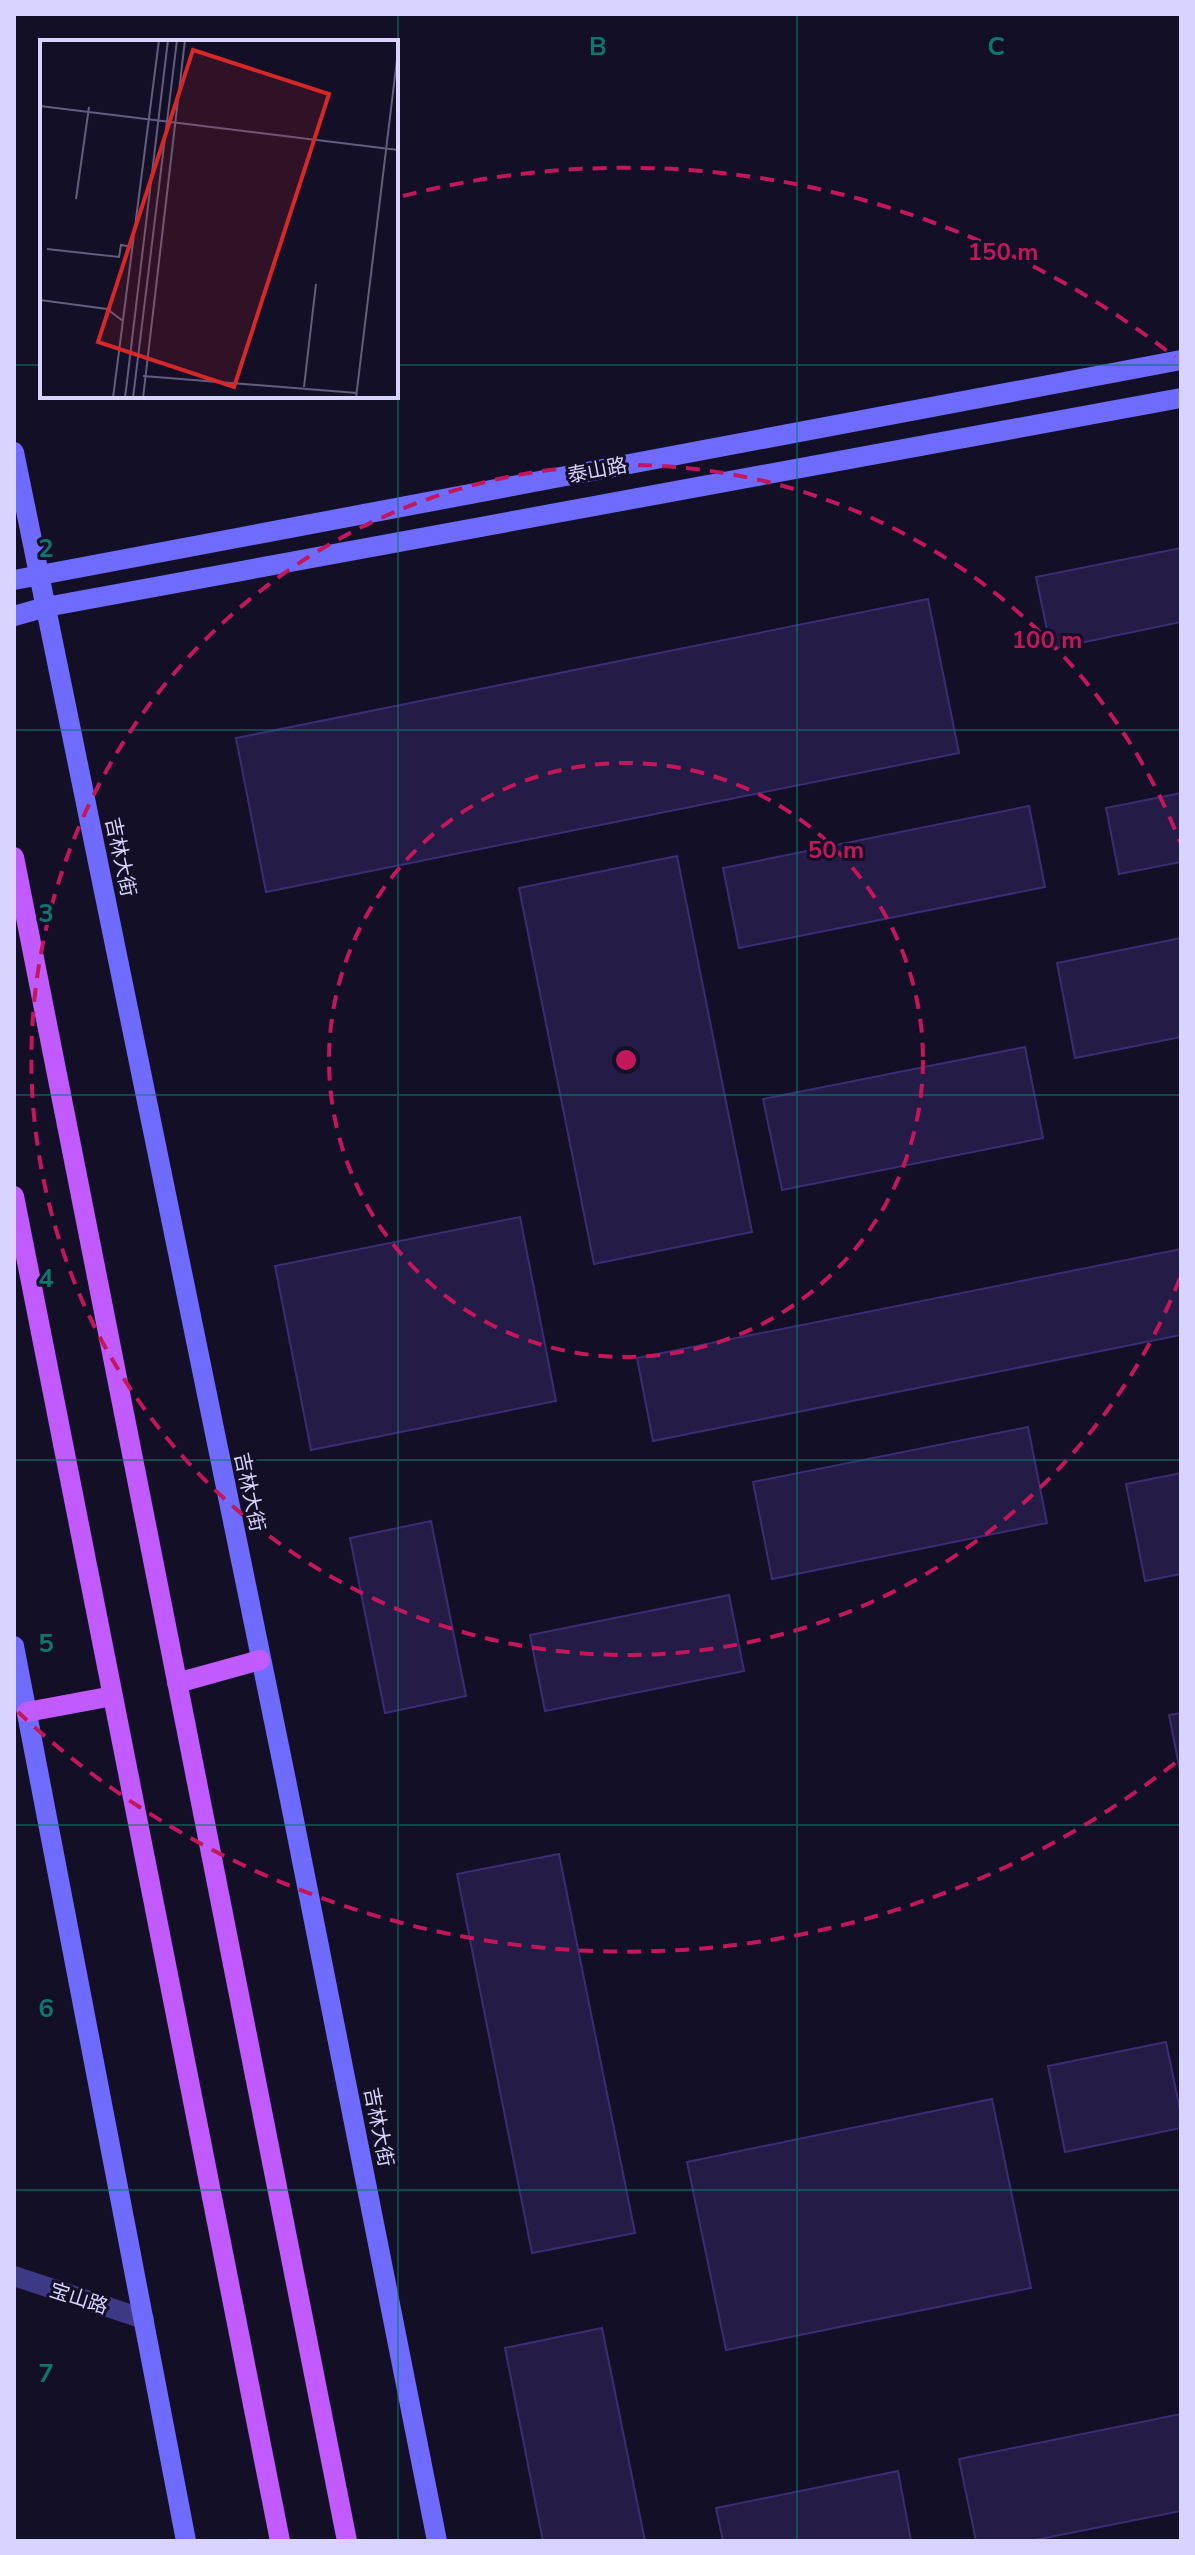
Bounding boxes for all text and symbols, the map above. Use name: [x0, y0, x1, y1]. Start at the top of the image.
text: B: [589, 29, 607, 64]
text: C: [987, 29, 1005, 64]
inset map: [40, 40, 398, 398]
text: 150 m: [968, 236, 1038, 268]
street label: 泰山路: [565, 452, 629, 489]
text: 2: [38, 531, 54, 566]
text: 100 m: [1012, 624, 1082, 656]
street label: 吉林大街: [99, 815, 142, 899]
text: 50 m: [808, 834, 864, 866]
text: 3: [38, 896, 54, 931]
centre of rings: [612, 1046, 640, 1074]
text: 4: [38, 1261, 54, 1296]
street label: 吉林大街: [228, 1450, 271, 1534]
text: 5: [38, 1626, 54, 1661]
text: 6: [38, 1991, 54, 2026]
street label: 吉林大街: [358, 2085, 399, 2169]
street label: 宝山路: [46, 2276, 112, 2321]
text: 7: [38, 2356, 54, 2391]

